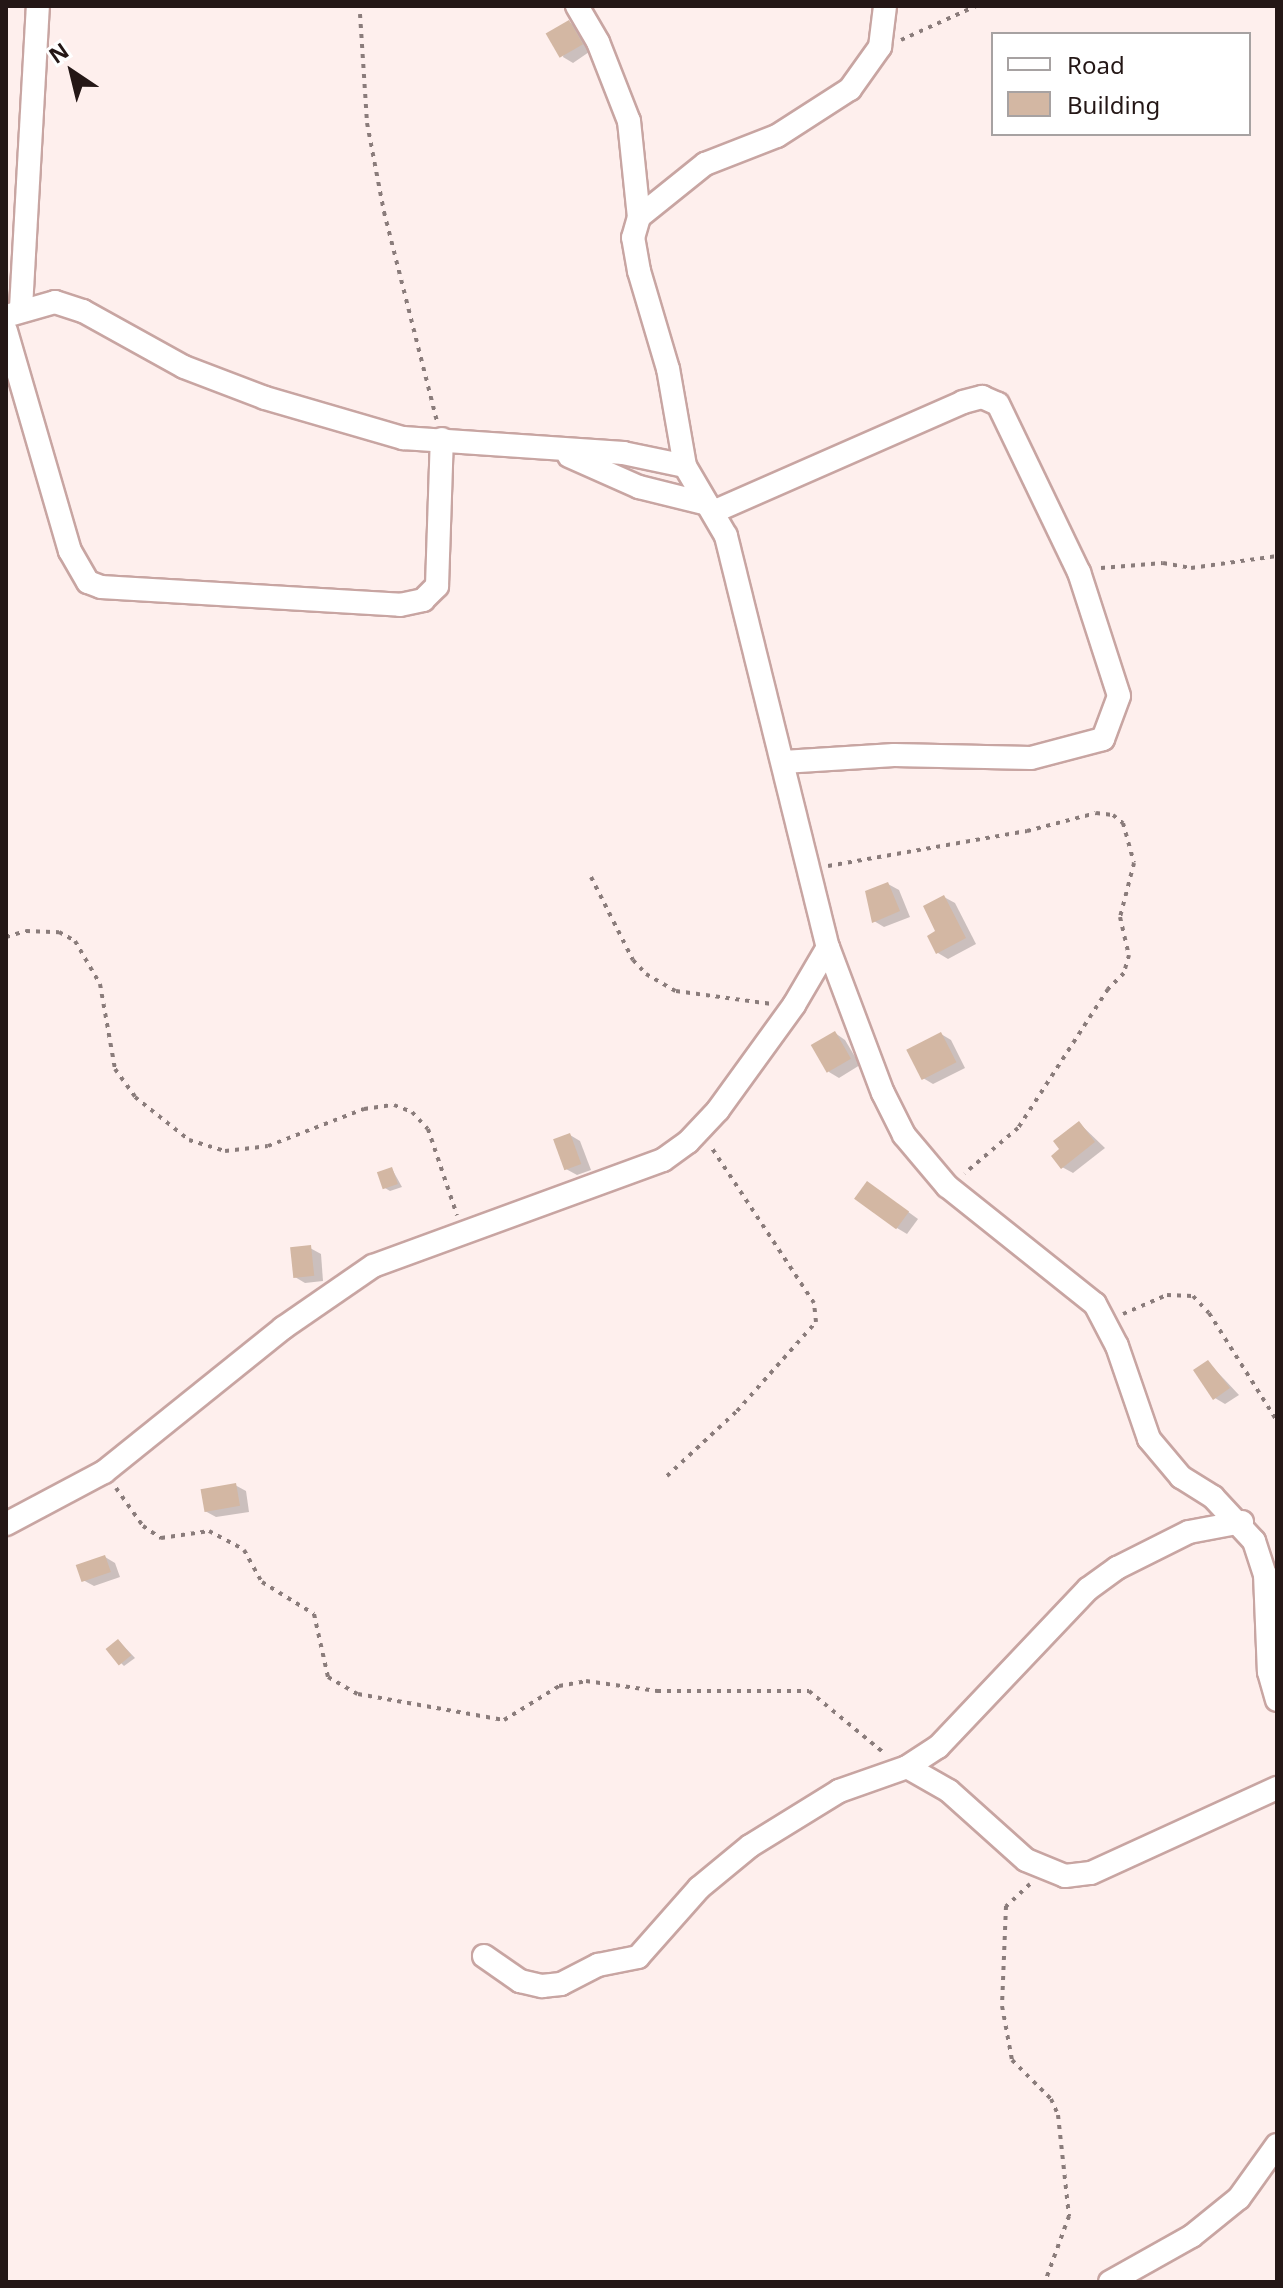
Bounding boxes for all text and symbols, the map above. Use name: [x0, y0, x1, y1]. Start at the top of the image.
north arrow: [32, 32, 112, 112]
legend: [991, 32, 1251, 136]
text: N: [42, 35, 74, 70]
text: Road: [1067, 48, 1125, 81]
text: Building: [1067, 88, 1160, 121]

